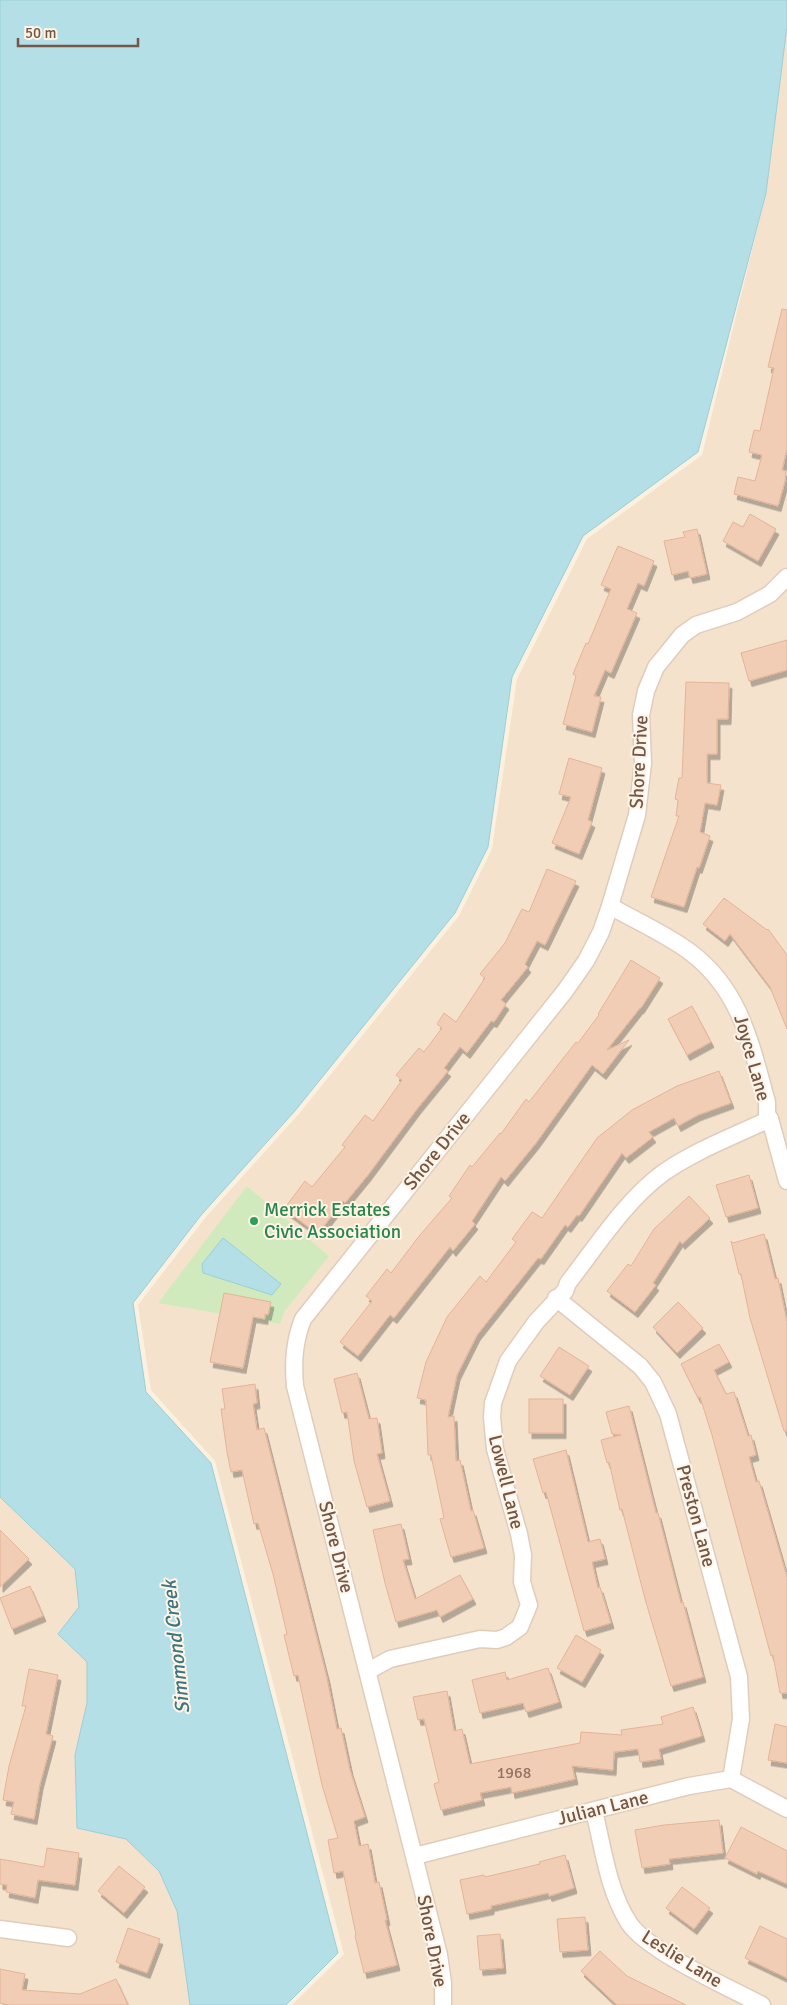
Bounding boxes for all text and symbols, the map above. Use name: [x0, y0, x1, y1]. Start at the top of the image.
scale bar: [18, 15, 138, 47]
text: 50 m: [25, 24, 56, 42]
street label: Shore Drive: [625, 715, 653, 809]
street label: Joyce Lane: [728, 1012, 776, 1104]
street label: Shore Drive: [398, 1107, 476, 1195]
place label: Merrick Estates Civic Association: [264, 1198, 401, 1244]
marker: Merrick Estates Civic Association: [248, 1215, 260, 1227]
street label: Lowell Lane: [483, 1432, 529, 1532]
street label: Preston Lane: [671, 1462, 721, 1570]
street label: Shore Drive: [313, 1499, 359, 1595]
water label: Simmond Creek: [156, 1577, 195, 1715]
house number: 1968: [497, 1763, 531, 1783]
street label: Julian Lane: [555, 1785, 651, 1831]
street label: Shore Drive: [411, 1893, 453, 1989]
street label: Leslie Lane: [637, 1925, 727, 1993]

